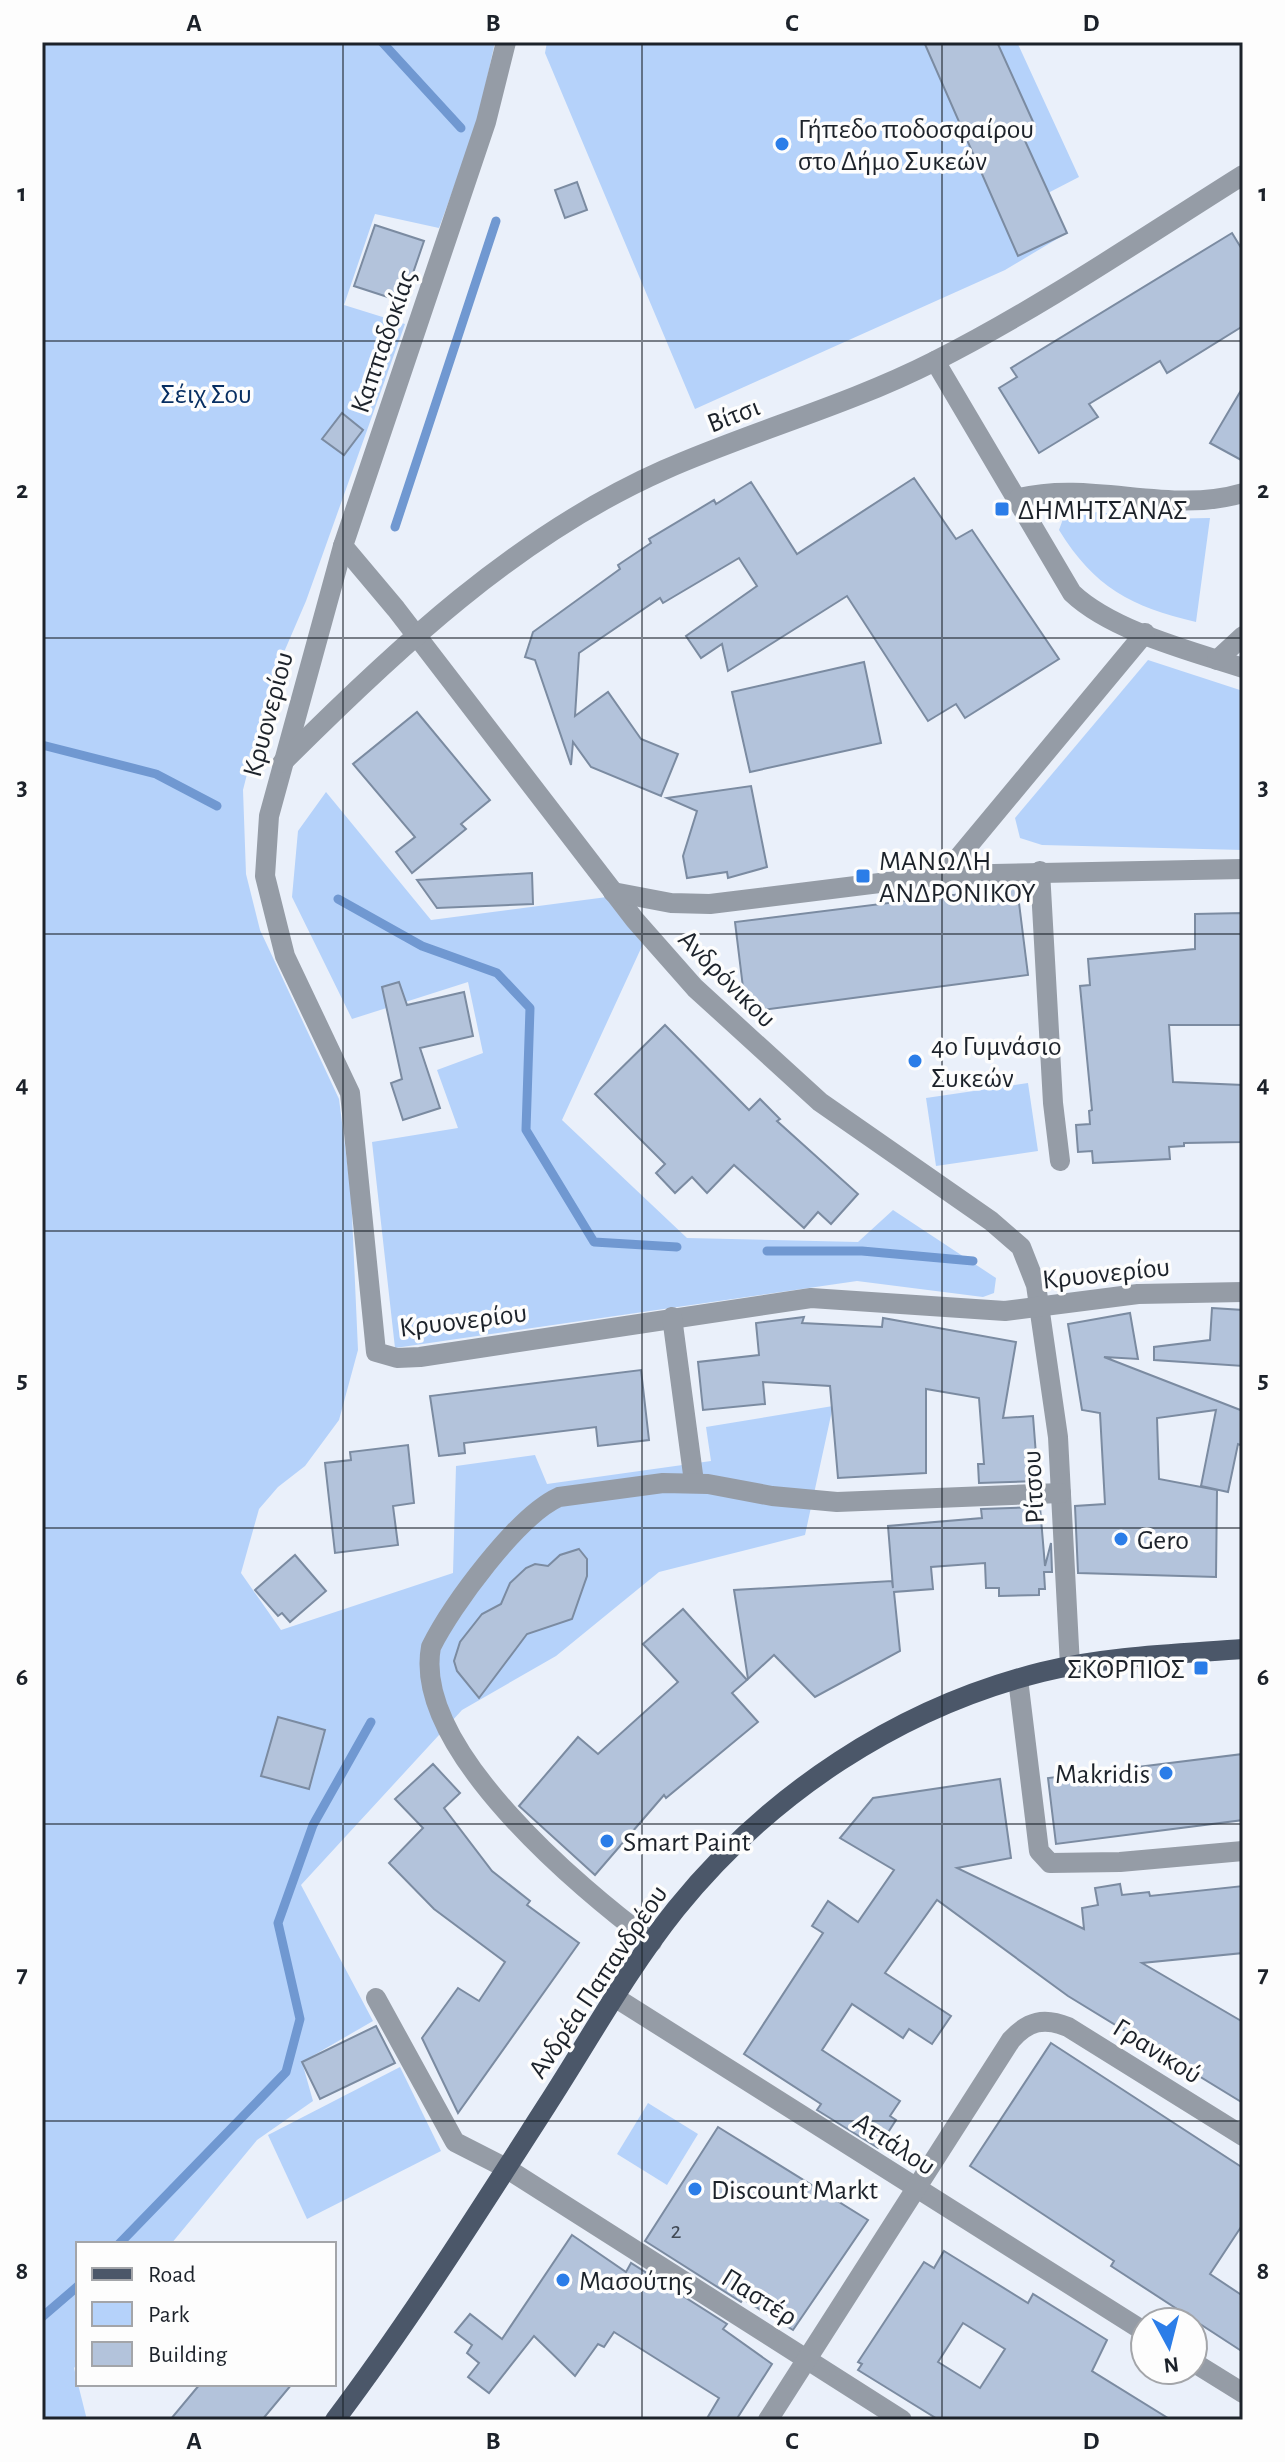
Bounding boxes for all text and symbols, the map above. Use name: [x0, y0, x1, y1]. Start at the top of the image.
text: A: [186, 10, 202, 36]
text: B: [485, 10, 501, 36]
text: C: [785, 10, 799, 36]
text: D: [1082, 10, 1100, 36]
place label: Γήπεδο ποδοσφαίρου στο Δήμο Συκεών: [798, 116, 1034, 176]
marker: Γήπεδο ποδοσφαίρου στο Δήμο Συκεών: [773, 135, 791, 153]
text: 1: [17, 180, 27, 206]
text: 1: [1258, 180, 1268, 206]
street label: Καππαδοκίας: [346, 266, 421, 417]
park label: Σέιχ Σου: [160, 381, 252, 409]
street label: Βίτσι: [704, 393, 764, 439]
text: 2: [16, 477, 28, 503]
text: 2: [1257, 477, 1269, 503]
place label: ΔΗΜΗΤΣΑΝΑΣ: [1018, 497, 1188, 525]
marker: ΔΗΜΗΤΣΑΝΑΣ: [993, 500, 1011, 518]
street label: Κρυονερίου: [239, 649, 299, 780]
text: 3: [16, 774, 28, 800]
text: 3: [1257, 774, 1269, 800]
place label: ΜΑΝΩΛΗ ΑΝΔΡΟΝΙΚΟΥ: [879, 848, 1036, 908]
marker: ΜΑΝΩΛΗ ΑΝΔΡΟΝΙΚΟΥ: [854, 867, 872, 885]
street label: Ανδρόνικου: [672, 925, 781, 1034]
place label: 4ο Γυμνάσιο Συκεών: [931, 1033, 1061, 1093]
marker: 4ο Γυμνάσιο Συκεών: [906, 1052, 924, 1070]
text: 4: [15, 1071, 29, 1097]
text: 4: [1256, 1071, 1270, 1097]
street label: Κρυονερίου: [1041, 1253, 1171, 1295]
street label: Κρυονερίου: [398, 1299, 529, 1343]
text: 5: [16, 1367, 28, 1393]
text: 5: [1257, 1367, 1269, 1393]
street label: Ρίτσου: [1018, 1449, 1050, 1524]
place label: Gero: [1137, 1527, 1189, 1555]
marker: Gero: [1112, 1530, 1130, 1548]
place label: ΣΚΟΡΠΙΟΣ: [1067, 1656, 1185, 1684]
marker: ΣΚΟΡΠΙΟΣ: [1192, 1659, 1210, 1677]
text: 6: [16, 1664, 28, 1690]
text: 6: [1257, 1664, 1269, 1690]
place label: Makridis: [1055, 1761, 1150, 1789]
marker: Makridis: [1157, 1764, 1175, 1782]
place label: Smart Paint: [623, 1829, 751, 1857]
marker: Smart Paint: [598, 1832, 616, 1850]
street label: Ανδρέα Παπανδρέου: [524, 1881, 674, 2084]
text: 7: [16, 1961, 28, 1987]
text: 7: [1257, 1961, 1269, 1987]
street label: Γρανικού: [1108, 2014, 1206, 2090]
street label: Αττάλου: [848, 2108, 940, 2181]
place label: Discount Markt: [711, 2177, 878, 2205]
marker: Discount Markt: [686, 2180, 704, 2198]
house number: 2: [671, 2219, 682, 2243]
legend: [76, 2242, 336, 2386]
text: 8: [16, 2258, 28, 2284]
text: 8: [1257, 2258, 1269, 2284]
text: Road: [148, 2263, 196, 2287]
street label: Παστέρ: [716, 2264, 802, 2332]
place label: Μασούτης: [579, 2268, 693, 2296]
marker: Μασούτης: [554, 2271, 572, 2289]
text: Park: [148, 2303, 189, 2327]
north arrow: [1129, 2306, 1209, 2386]
text: Building: [148, 2343, 227, 2367]
text: N: [1162, 2353, 1180, 2377]
text: A: [186, 2428, 202, 2454]
text: B: [485, 2428, 501, 2454]
text: C: [785, 2428, 799, 2454]
text: D: [1082, 2428, 1100, 2454]

